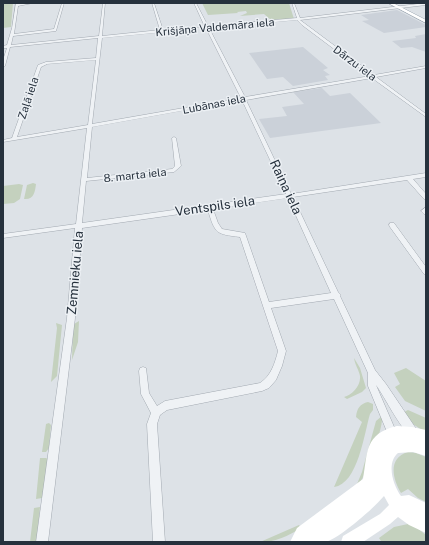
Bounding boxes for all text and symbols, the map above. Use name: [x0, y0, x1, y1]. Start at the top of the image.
street label: Krišjāņa Valdemāra iela: [155, 16, 275, 38]
street label: Dārzu iela: [331, 43, 379, 83]
street label: Zaļā iela: [16, 75, 40, 121]
street label: Lubānas iela: [181, 92, 247, 116]
street label: Raiņa iela: [267, 157, 305, 217]
street label: 8. marta iela: [103, 166, 167, 184]
street label: Ventspils iela: [174, 193, 256, 219]
street label: Zemnieku iela: [64, 230, 86, 316]

